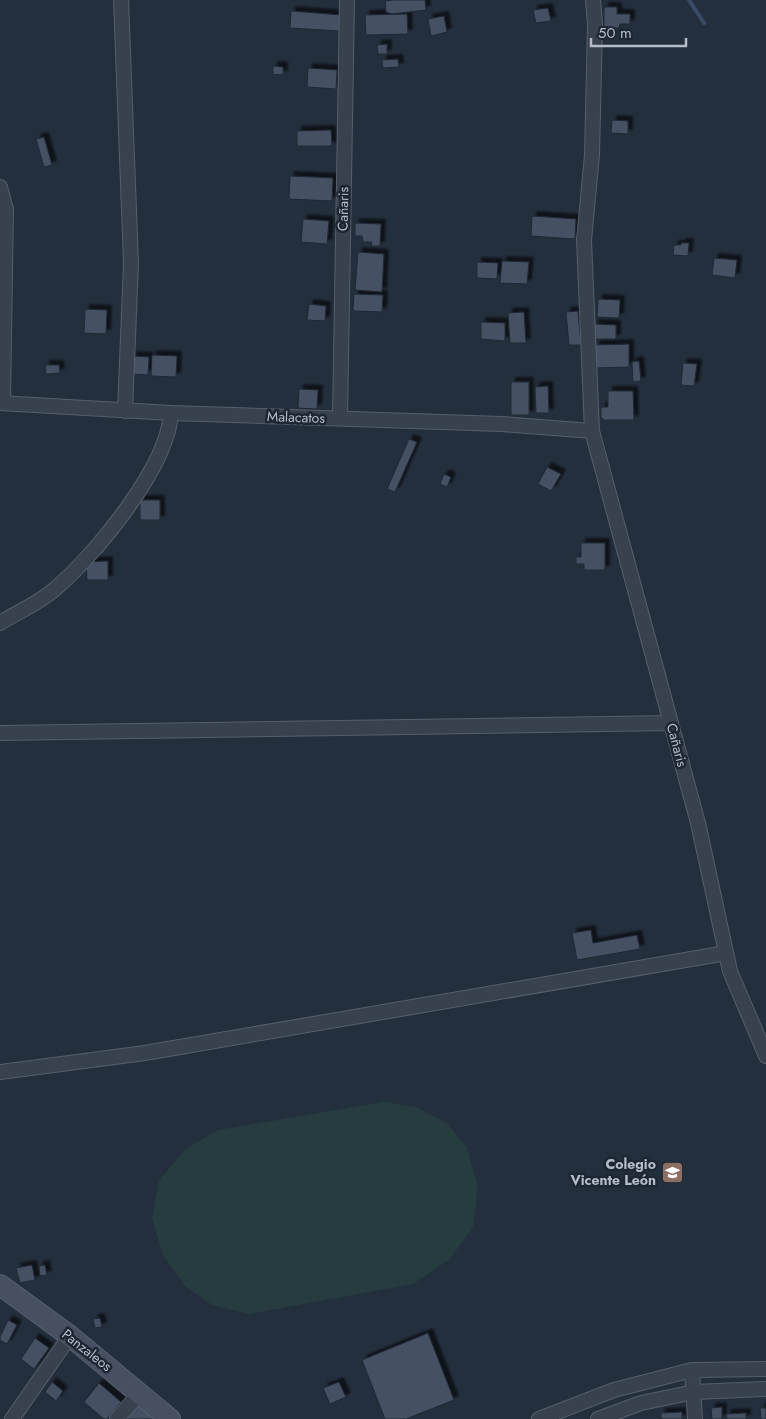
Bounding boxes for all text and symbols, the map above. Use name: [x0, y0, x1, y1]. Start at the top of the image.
scale bar: [591, 15, 686, 47]
text: 50 m: [598, 22, 632, 44]
street label: Cañaris: [333, 186, 353, 231]
street label: Malacatos: [267, 406, 326, 428]
street label: Cañaris: [662, 721, 693, 769]
place label: Colegio Vicente León: [569, 1154, 656, 1190]
school or university icon: Colegio Vicente León: [660, 1160, 684, 1184]
street label: Panzaleos: [58, 1324, 116, 1376]

